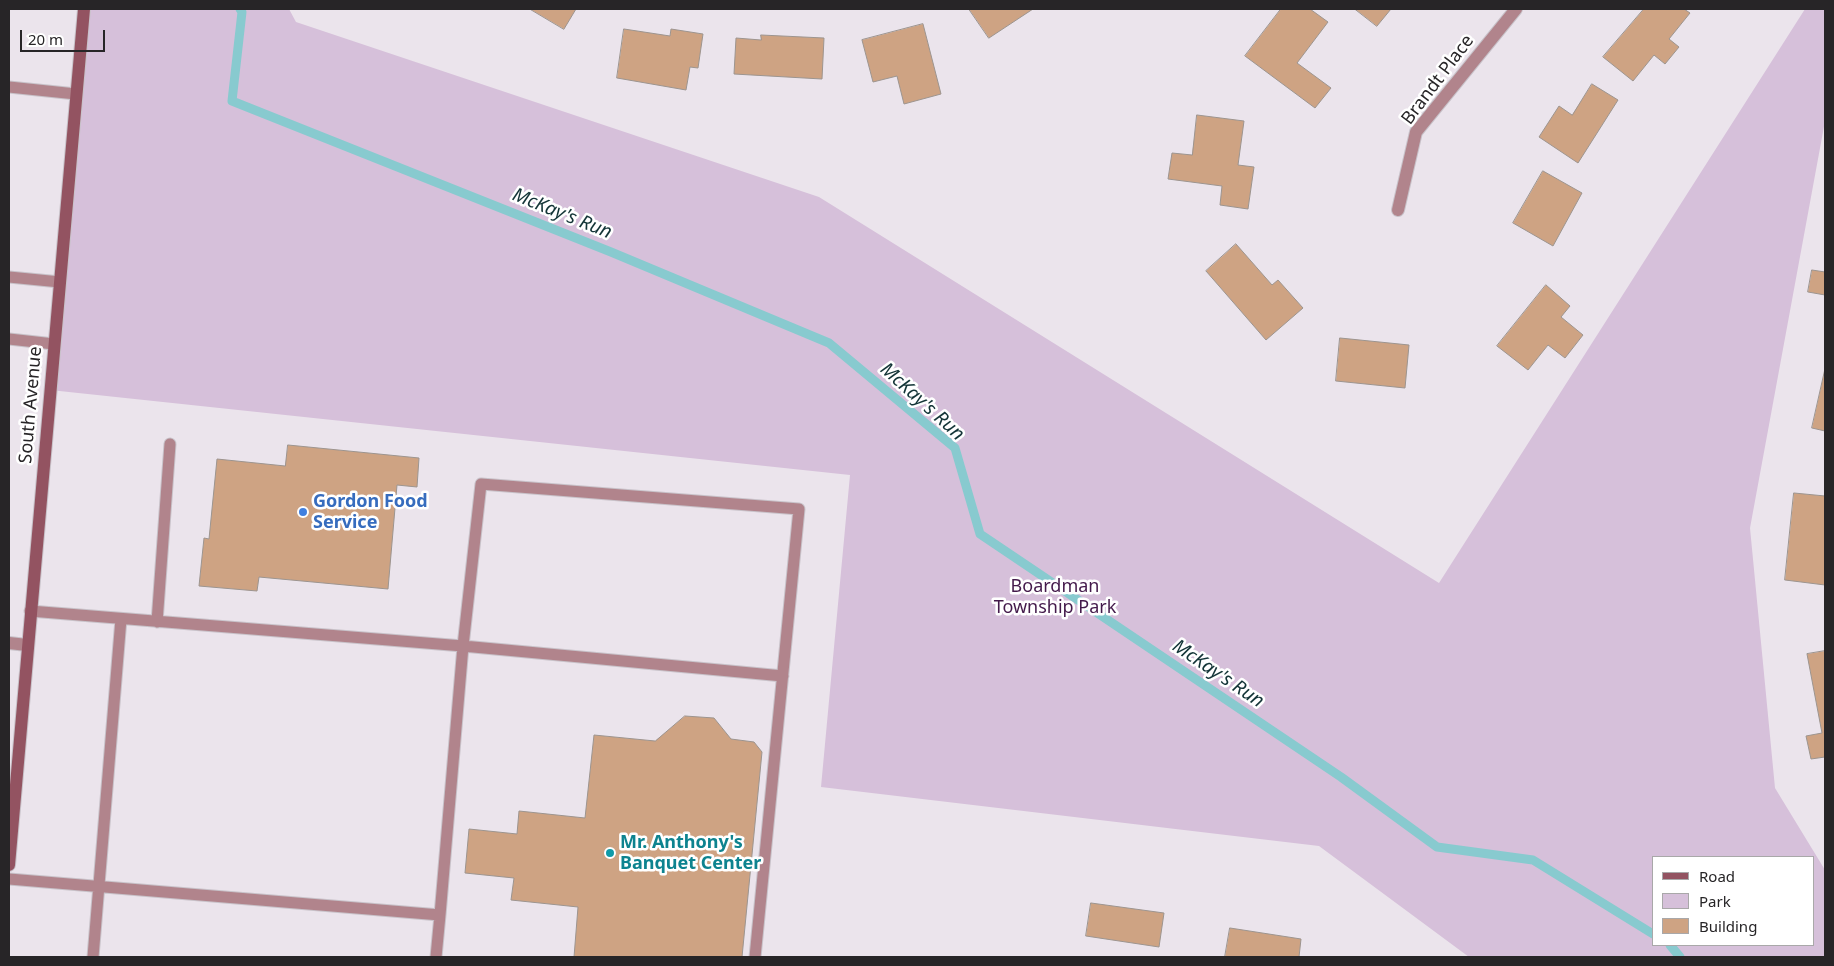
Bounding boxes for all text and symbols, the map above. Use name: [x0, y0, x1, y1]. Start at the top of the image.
scale bar: [22, 20, 108, 52]
text: 20 m: [28, 29, 63, 49]
street label: Brandt Place: [1397, 31, 1479, 129]
water label: McKay's Run: [509, 184, 615, 244]
street label: South Avenue: [15, 346, 47, 464]
water label: McKay's Run: [875, 358, 969, 446]
place label: Gordon Food Service: [313, 491, 428, 534]
marker: Gordon Food Service: [297, 506, 309, 518]
park label: Boardman Township Park: [994, 576, 1116, 618]
water label: McKay's Run: [1168, 635, 1268, 713]
place label: Mr. Anthony's Banquet Center: [620, 832, 761, 874]
marker: Mr. Anthony's Banquet Center: [604, 847, 616, 859]
legend: [1652, 856, 1814, 946]
text: Road: [1699, 866, 1735, 886]
text: Park: [1699, 891, 1731, 911]
text: Building: [1699, 916, 1757, 936]

